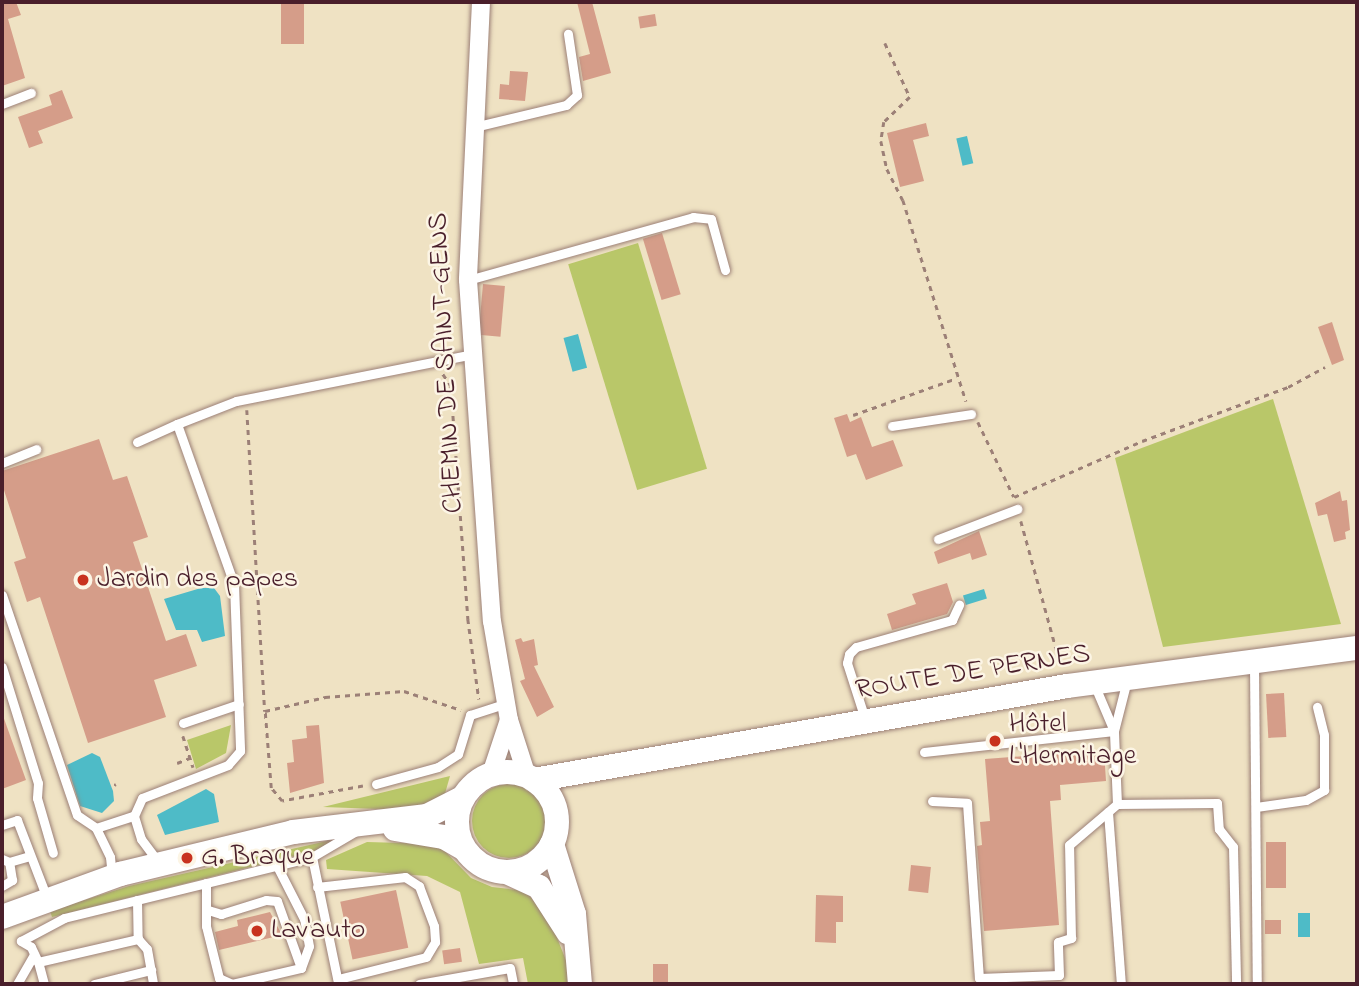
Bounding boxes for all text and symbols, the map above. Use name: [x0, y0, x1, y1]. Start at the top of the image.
street label: CHEMIN DE SAINT-GENS: [422, 212, 472, 514]
place label: Jardin des papes: [97, 563, 298, 597]
marker: Jardin des papes: [75, 572, 91, 588]
street label: ROUTE DE PERNES: [853, 638, 1093, 708]
place label: Hôtel L'Hermitage: [1009, 708, 1136, 774]
marker: Hôtel L'Hermitage: [987, 733, 1003, 749]
place label: G. Braque: [201, 841, 314, 875]
marker: G. Braque: [179, 850, 195, 866]
place label: Lav'auto: [271, 914, 365, 948]
marker: Lav'auto: [249, 923, 265, 939]

